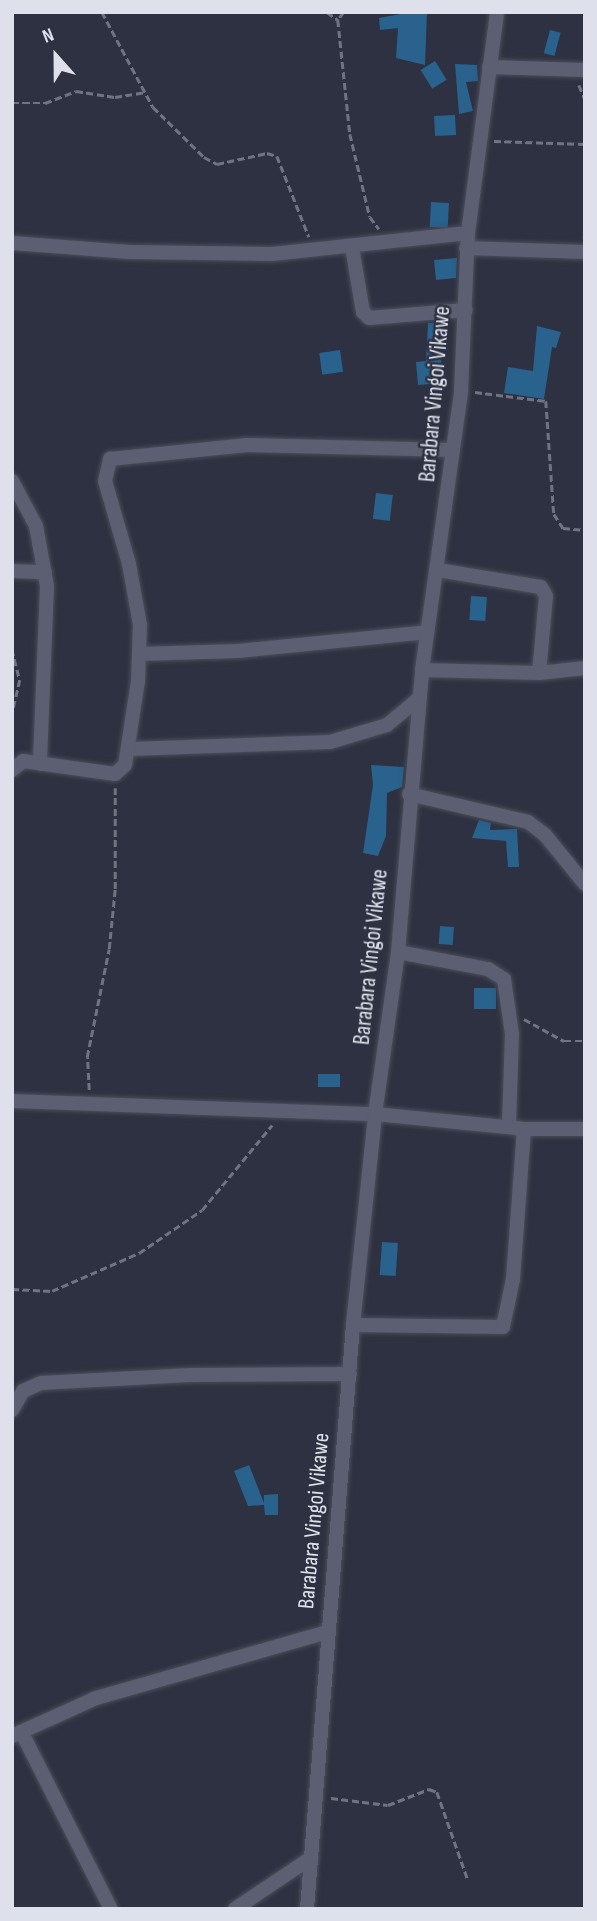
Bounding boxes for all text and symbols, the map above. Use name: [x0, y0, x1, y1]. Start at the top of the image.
north arrow: [21, 21, 91, 91]
text: N: [39, 23, 57, 48]
street label: Barabara Vingoi Vikawe: [414, 305, 456, 483]
street label: Barabara Vingoi Vikawe: [348, 868, 394, 1046]
street label: Barabara Vingoi Vikawe: [293, 1432, 335, 1610]

